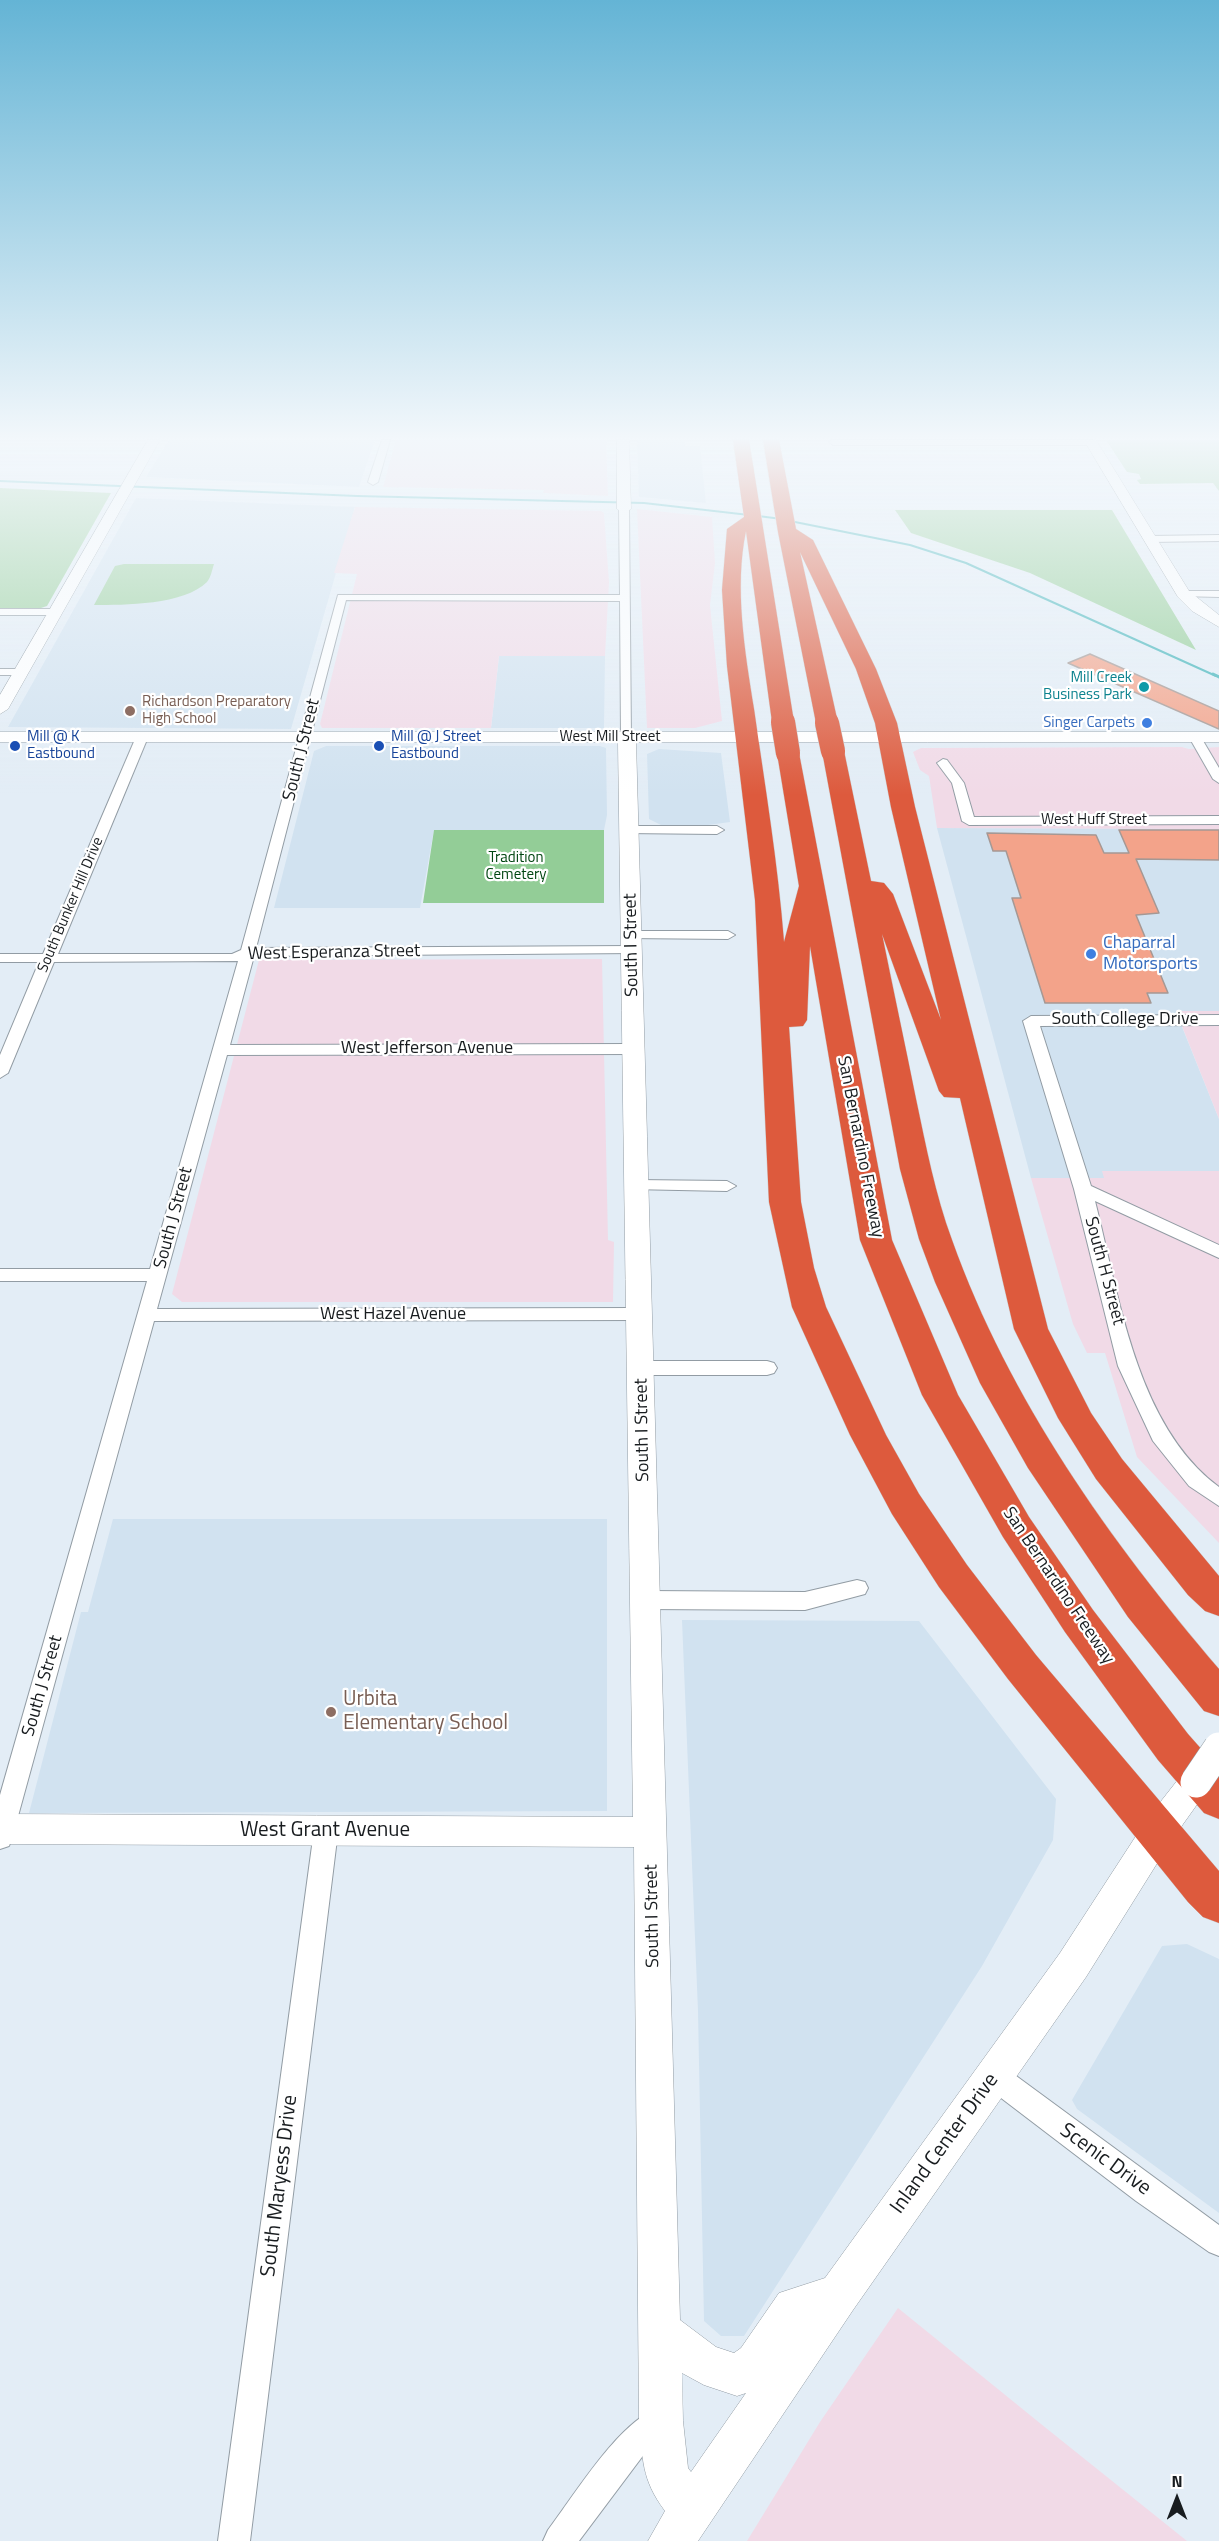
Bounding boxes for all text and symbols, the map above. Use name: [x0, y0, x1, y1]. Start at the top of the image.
place label: Mill Creek Business Park: [1043, 669, 1132, 704]
marker: Mill Creek Business Park: [1137, 680, 1151, 694]
place label: Richardson Preparatory High School: [142, 693, 291, 728]
street label: South J Street: [279, 697, 325, 803]
marker: Richardson Preparatory High School: [123, 704, 137, 718]
place label: Singer Carpets: [1043, 714, 1135, 732]
marker: Singer Carpets: [1140, 716, 1154, 730]
place label: Mill @ K Eastbound: [27, 728, 95, 763]
place label: Mill @ J Street Eastbound: [391, 728, 481, 763]
street label: West Mill Street: [560, 728, 660, 746]
marker: Mill @ K Eastbound: [8, 739, 22, 753]
marker: Mill @ J Street Eastbound: [372, 739, 386, 753]
street label: West Huff Street: [1041, 811, 1147, 829]
street label: South Bunker Hill Drive: [34, 835, 108, 975]
park label: Tradition Cemetery: [486, 849, 546, 884]
street label: South I Street: [620, 893, 644, 997]
place label: Chaparral Motorsports: [1103, 933, 1198, 976]
street label: West Esperanza Street: [247, 941, 421, 965]
marker: Chaparral Motorsports: [1084, 947, 1098, 961]
street label: South College Drive: [1052, 1009, 1198, 1031]
street label: West Jefferson Avenue: [341, 1038, 513, 1060]
street label: San Bernardino Freeway: [832, 1054, 888, 1240]
street label: South J Street: [150, 1165, 198, 1271]
street label: South H Street: [1079, 1214, 1129, 1328]
street label: West Hazel Avenue: [320, 1304, 466, 1326]
street label: South I Street: [631, 1378, 655, 1482]
street label: San Bernardino Freeway: [997, 1503, 1119, 1669]
street label: South J Street: [18, 1633, 68, 1739]
place label: Urbita Elementary School: [343, 1687, 508, 1737]
marker: Urbita Elementary School: [324, 1705, 338, 1719]
street label: West Grant Avenue: [240, 1818, 410, 1844]
street label: South I Street: [641, 1864, 665, 1968]
street label: Inland Center Drive: [886, 2069, 1004, 2219]
street label: South Maryess Drive: [256, 2094, 304, 2278]
street label: Scenic Drive: [1054, 2118, 1156, 2202]
north arrow: [1147, 2469, 1207, 2529]
text: N: [1171, 2469, 1183, 2493]

